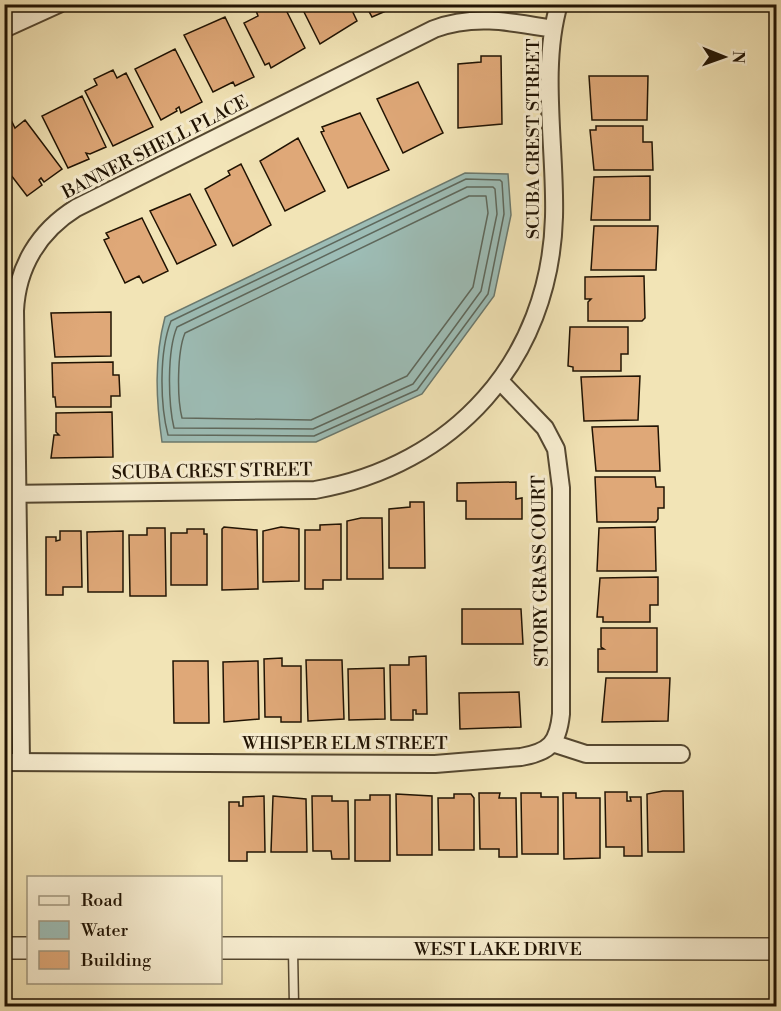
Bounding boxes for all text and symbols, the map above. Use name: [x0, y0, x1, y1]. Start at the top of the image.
north arrow: [694, 27, 754, 87]
street label: SCUBA CREST STREET: [522, 38, 545, 239]
text: N: [728, 51, 748, 64]
street label: BANNER SHELL PLACE: [57, 91, 252, 205]
street label: SCUBA CREST STREET: [111, 458, 313, 485]
street label: STORY GRASS COURT: [527, 475, 554, 667]
street label: WHISPER ELM STREET: [241, 732, 448, 755]
legend: [27, 876, 222, 984]
text: Road: [81, 889, 124, 912]
text: Water: [80, 919, 129, 942]
street label: WEST LAKE DRIVE: [413, 938, 582, 961]
text: Building: [80, 949, 152, 972]

